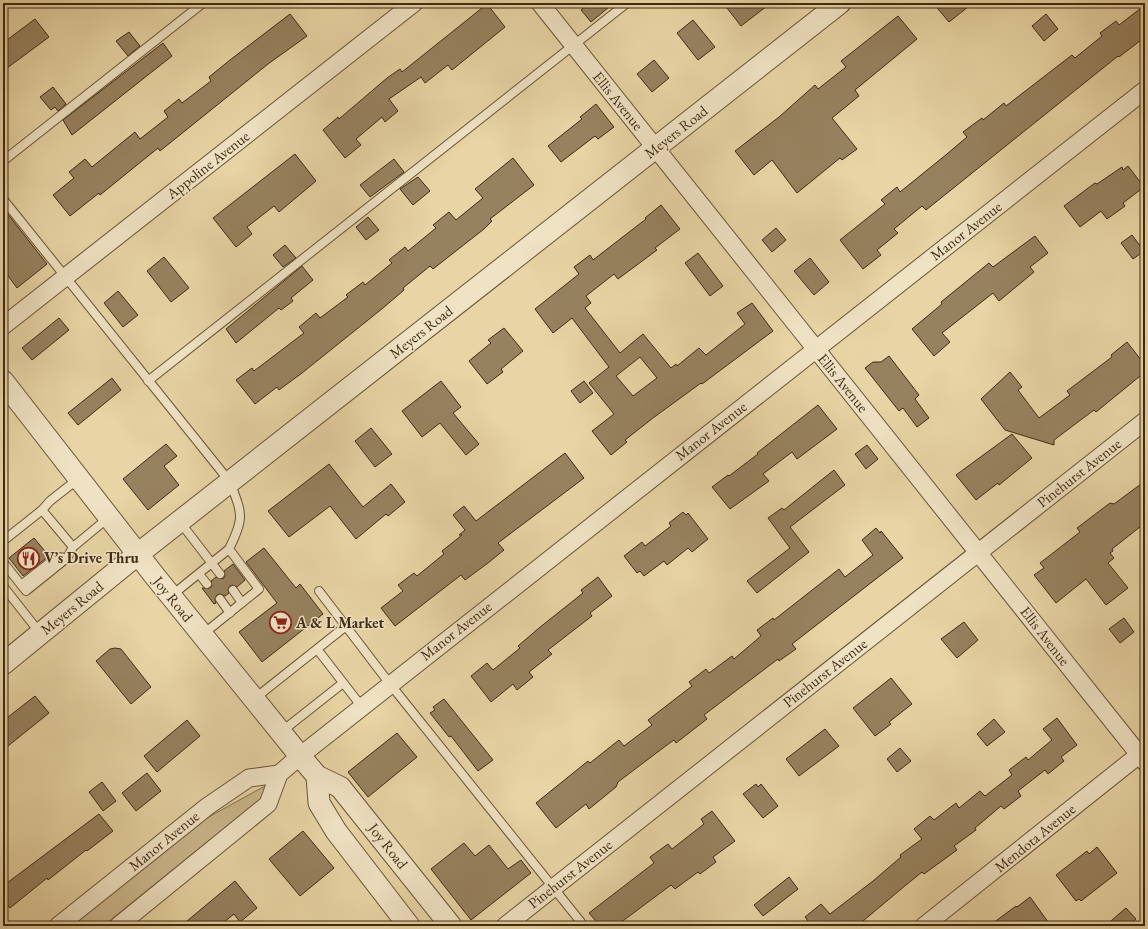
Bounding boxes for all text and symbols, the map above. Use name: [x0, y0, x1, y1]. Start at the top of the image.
street label: Ellis Avenue: [589, 67, 648, 134]
street label: Meyers Road: [640, 101, 712, 162]
street label: Appoline Avenue: [162, 126, 253, 204]
street label: Manor Avenue: [926, 197, 1005, 264]
street label: Meyers Road: [385, 301, 457, 362]
street label: Ellis Avenue: [814, 349, 873, 416]
street label: Manor Avenue: [671, 397, 750, 464]
street label: Pinehurst Avenue: [1033, 434, 1125, 511]
restaurant icon: V’s Drive Thru: [16, 545, 42, 571]
place label: V’s Drive Thru: [44, 548, 140, 567]
street label: Joy Road: [148, 571, 198, 626]
street label: Meyers Road: [36, 576, 107, 639]
street label: Manor Avenue: [416, 597, 495, 664]
street label: Ellis Avenue: [1016, 602, 1075, 669]
supermarket icon: A & L Market: [268, 610, 294, 636]
place label: A & L Market: [295, 613, 385, 632]
street label: Pinehurst Avenue: [779, 634, 871, 711]
street label: Mendota Avenue: [990, 799, 1079, 876]
street label: Manor Avenue: [124, 806, 203, 875]
street label: Joy Road: [363, 817, 412, 873]
street label: Pinehurst Avenue: [524, 835, 616, 912]

